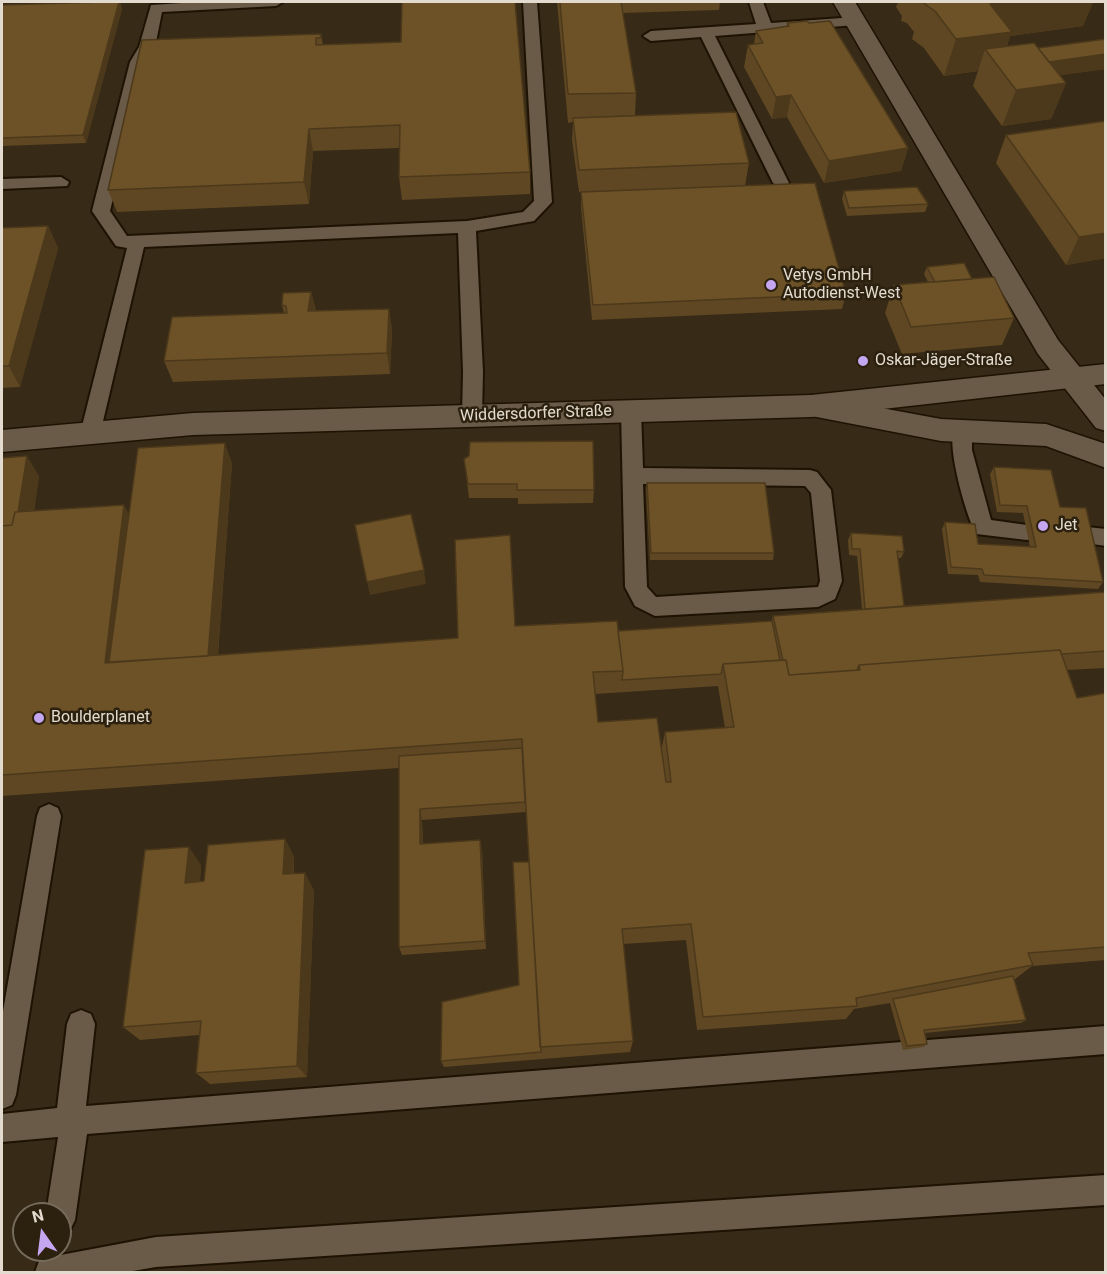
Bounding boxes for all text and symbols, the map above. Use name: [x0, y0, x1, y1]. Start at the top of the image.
place label: Vetys GmbH Autodienst-West: [783, 266, 900, 304]
marker: Vetys GmbH Autodienst-West: [764, 278, 778, 292]
place label: Oskar-Jäger-Straße: [875, 351, 1012, 371]
marker: Oskar-Jäger-Straße: [856, 354, 870, 368]
street label: Widdersdorfer Straße: [460, 402, 612, 426]
place label: Jet: [1055, 516, 1078, 536]
marker: Jet: [1036, 519, 1050, 533]
place label: Boulderplanet: [51, 708, 150, 728]
marker: Boulderplanet: [32, 711, 46, 725]
north arrow: [12, 1202, 72, 1262]
text: N: [30, 1205, 46, 1227]

